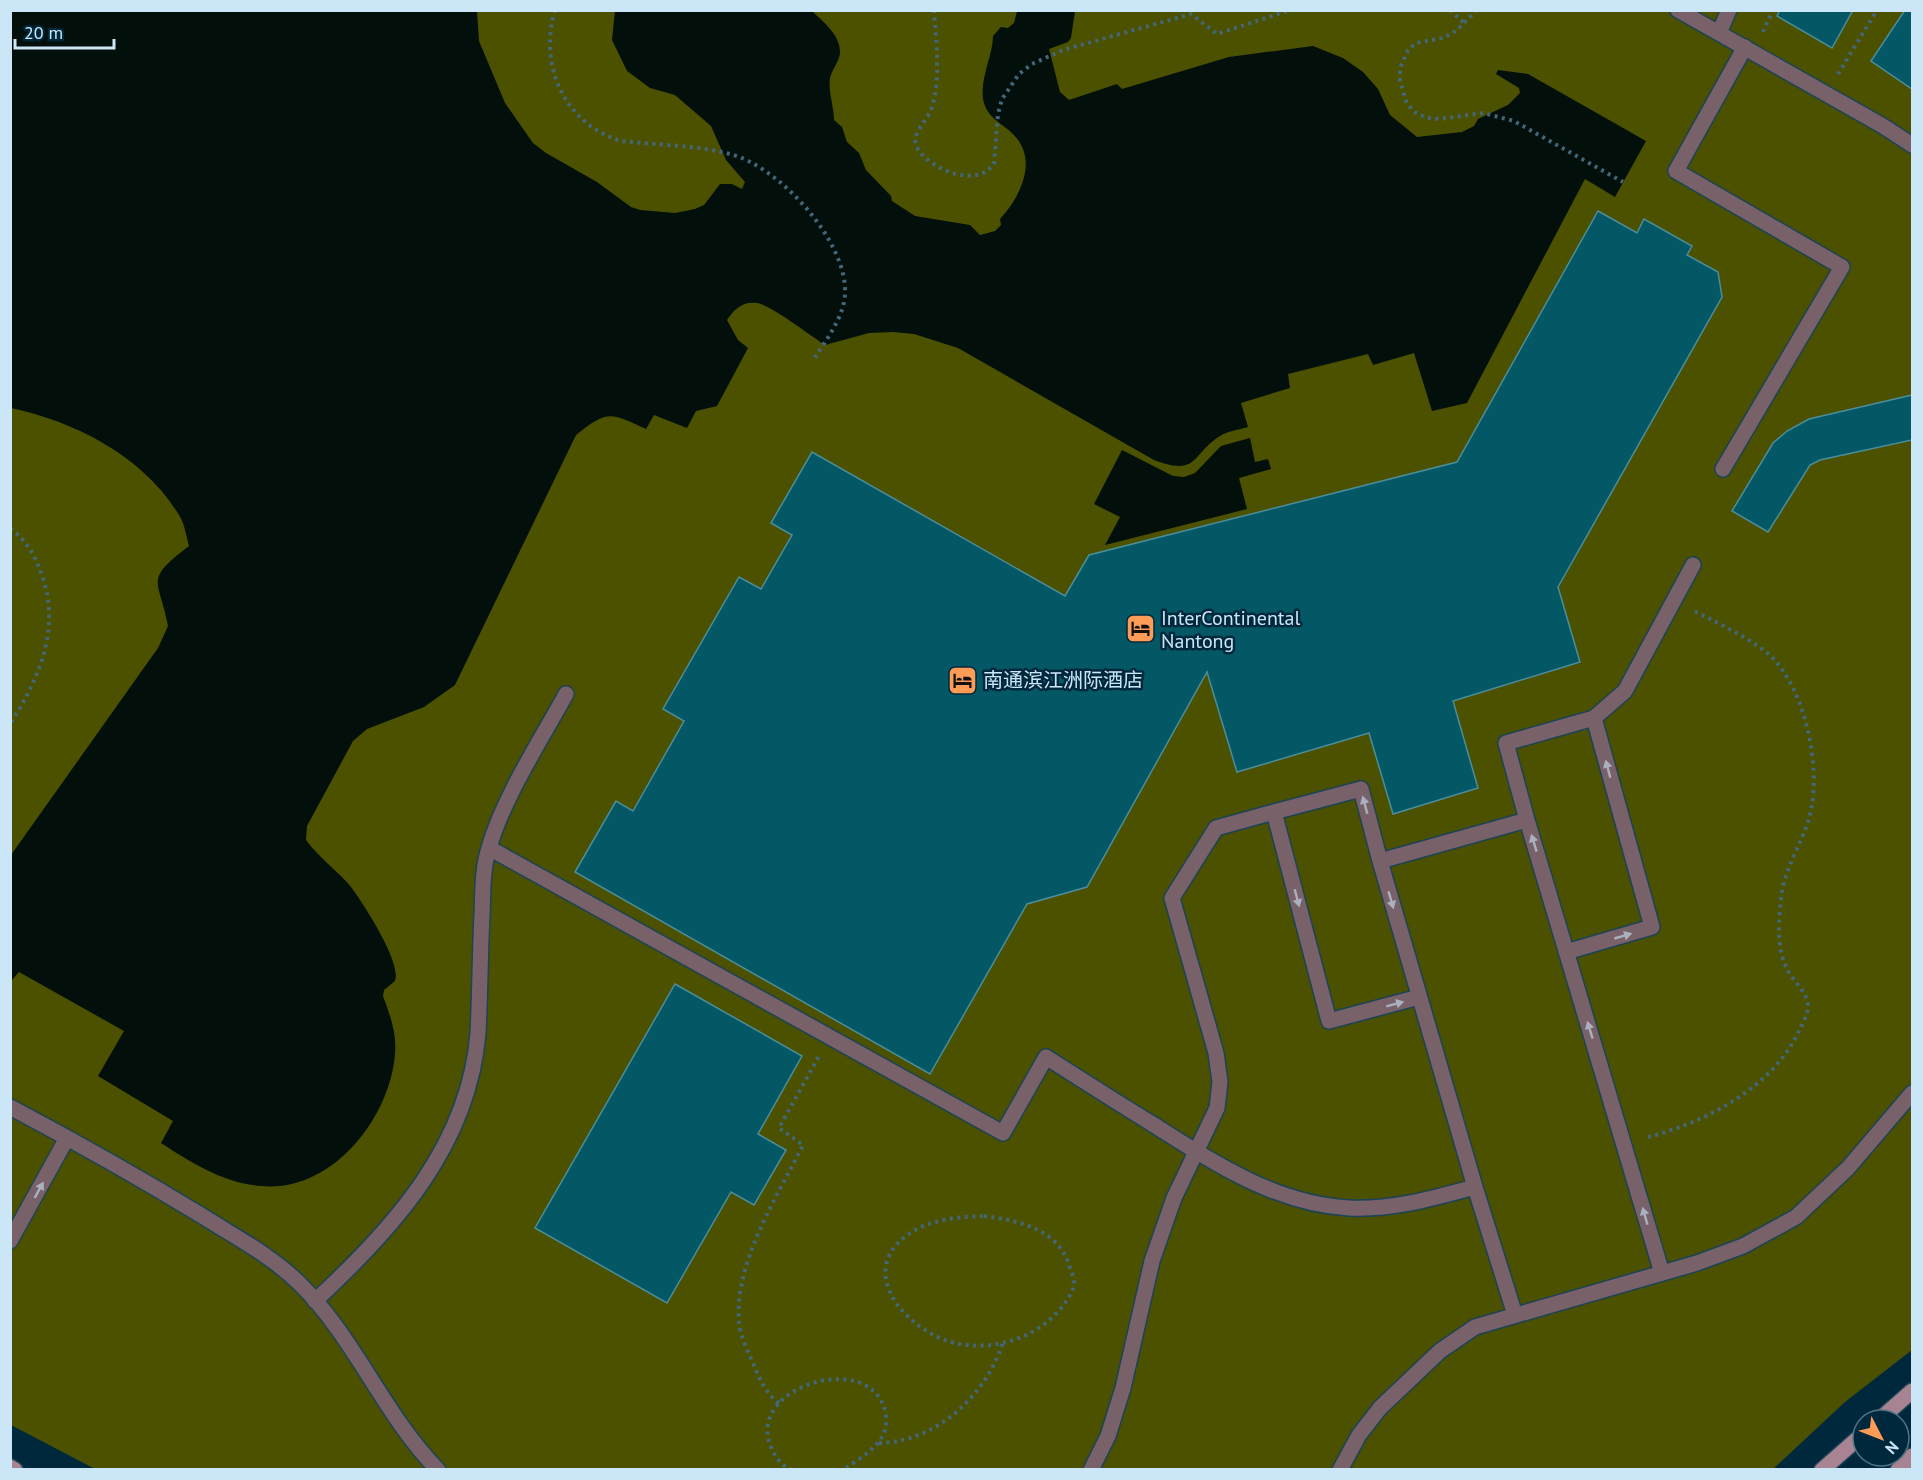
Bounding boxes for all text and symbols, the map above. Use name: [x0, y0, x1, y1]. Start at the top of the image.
scale bar: [15, 12, 114, 50]
text: 20 m: [24, 21, 63, 44]
place label: InterContinental Nantong: [1161, 605, 1301, 654]
hotel icon: InterContinental Nantong: [1124, 613, 1156, 645]
hotel icon: 南通滨江洲际酒店: [946, 664, 978, 696]
place label: 南通滨江洲际酒店: [983, 667, 1143, 693]
one-way arrow: [1603, 760, 1612, 778]
one-way arrow: [1360, 796, 1370, 814]
one-way arrow: [1529, 834, 1538, 852]
one-way arrow: [1293, 890, 1302, 908]
one-way arrow: [1387, 891, 1396, 909]
one-way arrow: [1614, 931, 1632, 940]
one-way arrow: [1386, 998, 1404, 1008]
one-way arrow: [1585, 1021, 1594, 1039]
one-way arrow: [34, 1181, 44, 1198]
one-way arrow: [1640, 1207, 1649, 1225]
north arrow: [1851, 1408, 1911, 1468]
text: N: [1881, 1437, 1903, 1459]

